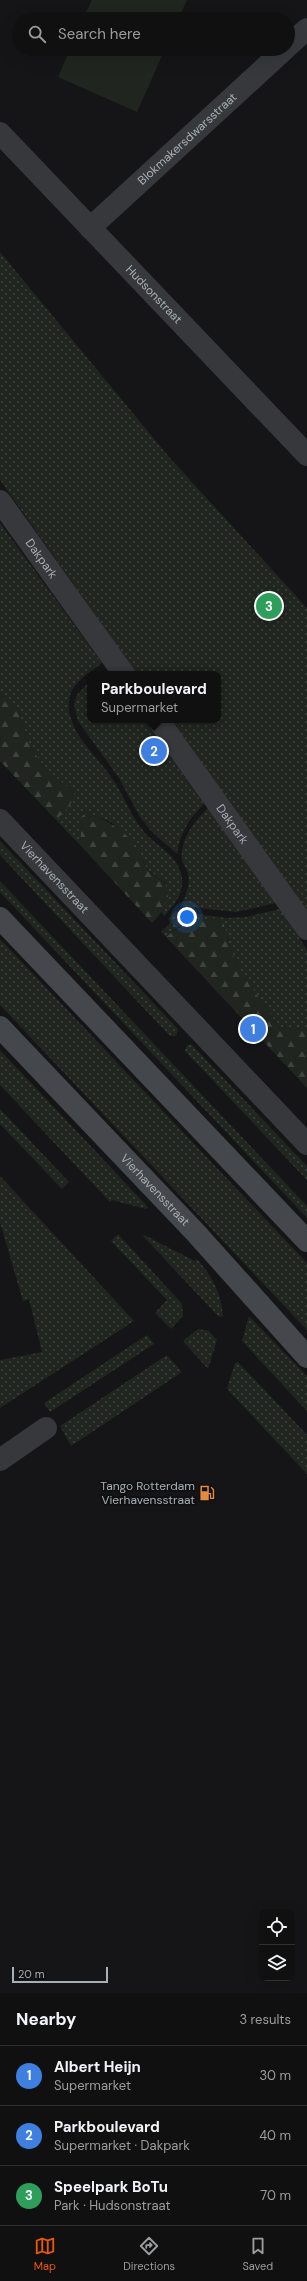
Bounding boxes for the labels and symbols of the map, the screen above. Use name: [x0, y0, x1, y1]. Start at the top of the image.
street label: Blokmakersdwarsstraat: [134, 89, 241, 188]
street label: Hudsonstraat: [122, 262, 186, 327]
street label: Dakpark: [22, 536, 61, 582]
pin: 3: [256, 591, 282, 621]
pin: 2: [141, 736, 167, 766]
street label: Dakpark: [213, 801, 252, 847]
street label: Vierhavensstraat: [16, 838, 93, 917]
your location: [177, 907, 197, 927]
pin: 1: [240, 1014, 266, 1044]
street label: Vierhavensstraat: [117, 1151, 193, 1230]
place label: Tango Rotterdam Vierhavensstraat: [100, 1478, 195, 1508]
fuel station icon: Tango Rotterdam Vierhavensstraat: [198, 1484, 216, 1502]
scale bar: [12, 1965, 108, 1984]

